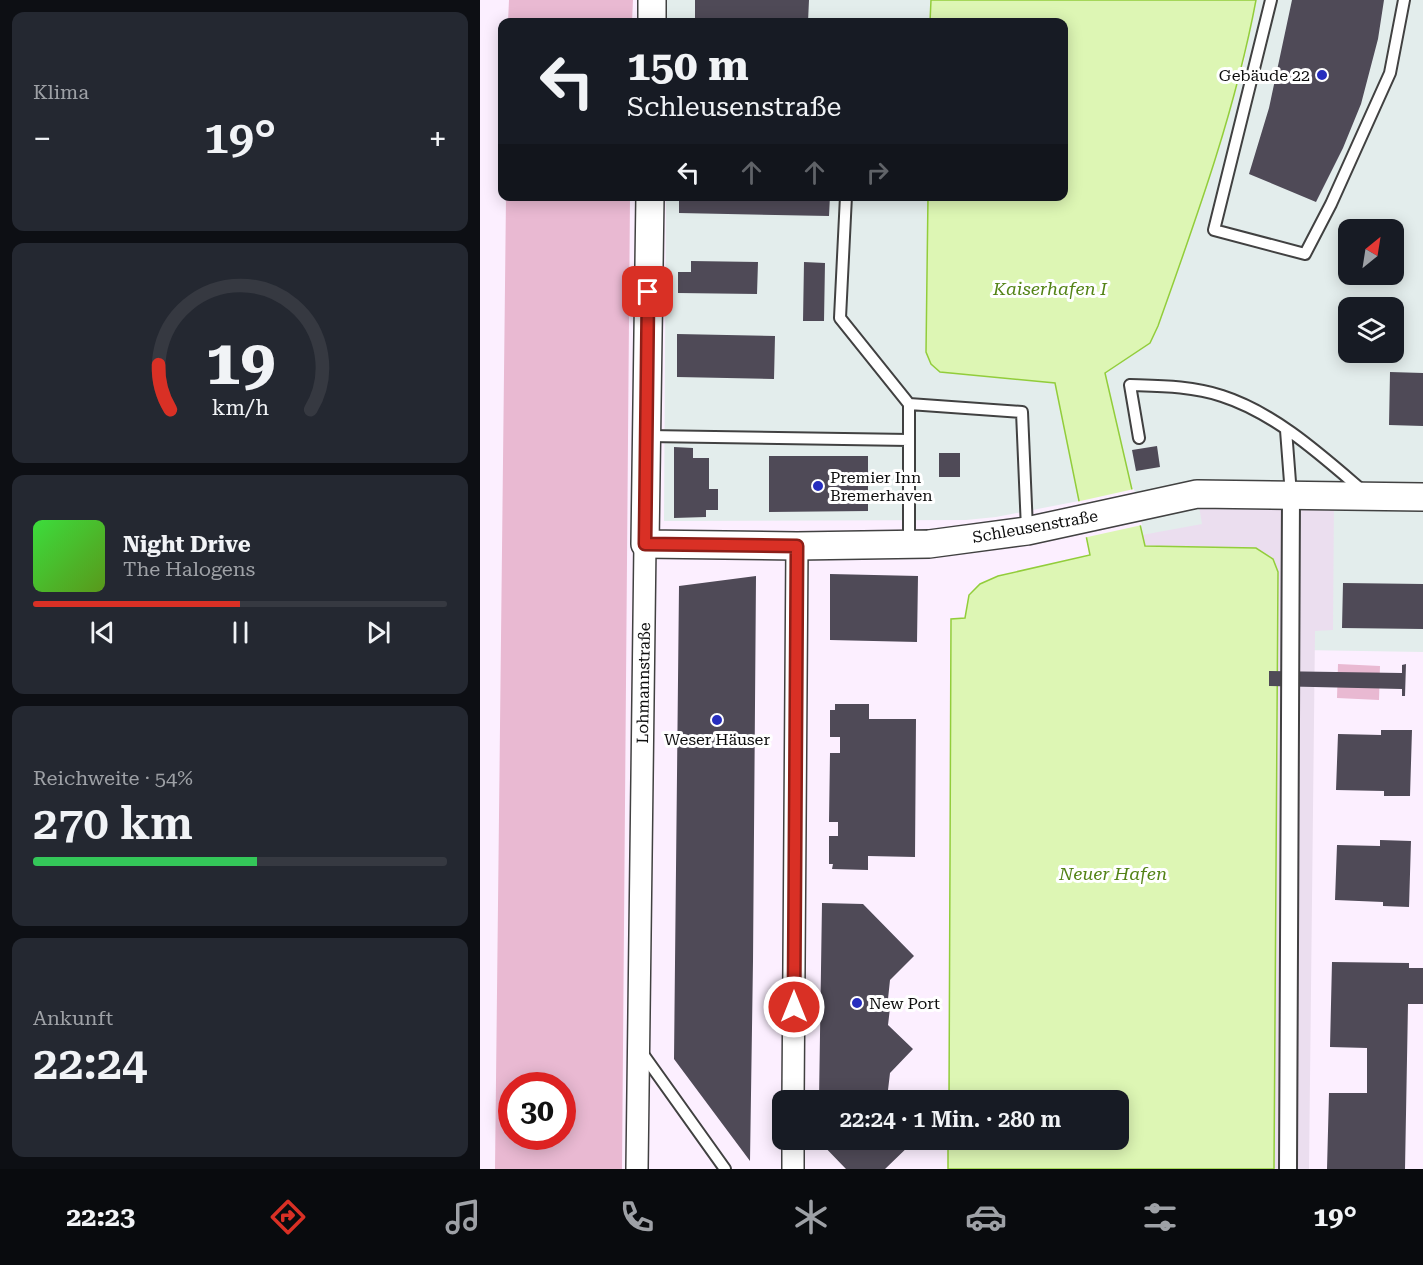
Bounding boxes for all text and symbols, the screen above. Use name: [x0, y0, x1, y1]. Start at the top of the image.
text: 150 m: [627, 41, 749, 90]
icon: left: [528, 42, 606, 120]
place label: Gebäude 22: [1219, 66, 1310, 85]
marker: Gebäude 22: [1315, 68, 1329, 82]
text: Klima: [33, 80, 89, 104]
text: Schleusenstraße: [627, 91, 841, 123]
text: 19°: [204, 111, 276, 164]
text: −: [33, 119, 51, 158]
text: +: [429, 119, 447, 158]
icon: left: [672, 156, 705, 189]
icon: ahead: [735, 156, 768, 189]
icon: ahead: [798, 156, 831, 189]
icon: right: [861, 156, 894, 189]
north arrow: [1338, 219, 1404, 285]
map controls: [1338, 219, 1404, 363]
pin: [622, 266, 673, 317]
icon: arrive: [631, 275, 664, 308]
water label: Kaiserhafen I: [992, 278, 1108, 299]
button: layers: [1338, 297, 1404, 363]
text: 19: [205, 326, 275, 399]
text: km/h: [211, 396, 269, 421]
place label: Premier Inn Bremerhaven: [830, 468, 933, 505]
marker: Premier Inn Bremerhaven: [811, 479, 825, 493]
street label: Schleusenstraße: [971, 506, 1099, 547]
text: Night Drive: [123, 532, 251, 557]
text: The Halogens: [123, 557, 255, 581]
icon: previous: [86, 616, 119, 649]
icon: pause: [224, 616, 257, 649]
icon: next: [362, 616, 395, 649]
street label: Lohmannstraße: [633, 622, 654, 744]
marker: Weser Häuser: [710, 713, 724, 727]
place label: Weser Häuser: [664, 730, 770, 749]
text: Reichweite · 54%: [33, 766, 193, 790]
text: 270 km: [33, 797, 193, 850]
water label: Neuer Hafen: [1058, 863, 1167, 884]
position arrow: [762, 975, 826, 1039]
place label: New Port: [869, 994, 940, 1013]
marker: New Port: [850, 996, 864, 1010]
text: Ankunft: [33, 1006, 113, 1030]
text: 22:24: [33, 1037, 147, 1090]
speed limit sign: 30: [498, 1072, 576, 1150]
text: 22:24 · 1 Min. · 280 m: [840, 1107, 1061, 1132]
icon: directions: [267, 1196, 309, 1238]
icon: music: [442, 1196, 484, 1238]
icon: phone: [616, 1196, 658, 1238]
icon: climate: [790, 1196, 832, 1238]
icon: car: [965, 1196, 1007, 1238]
icon: filters: [1139, 1196, 1181, 1238]
text: 22:23: [66, 1201, 135, 1233]
text: 19°: [1313, 1201, 1357, 1233]

